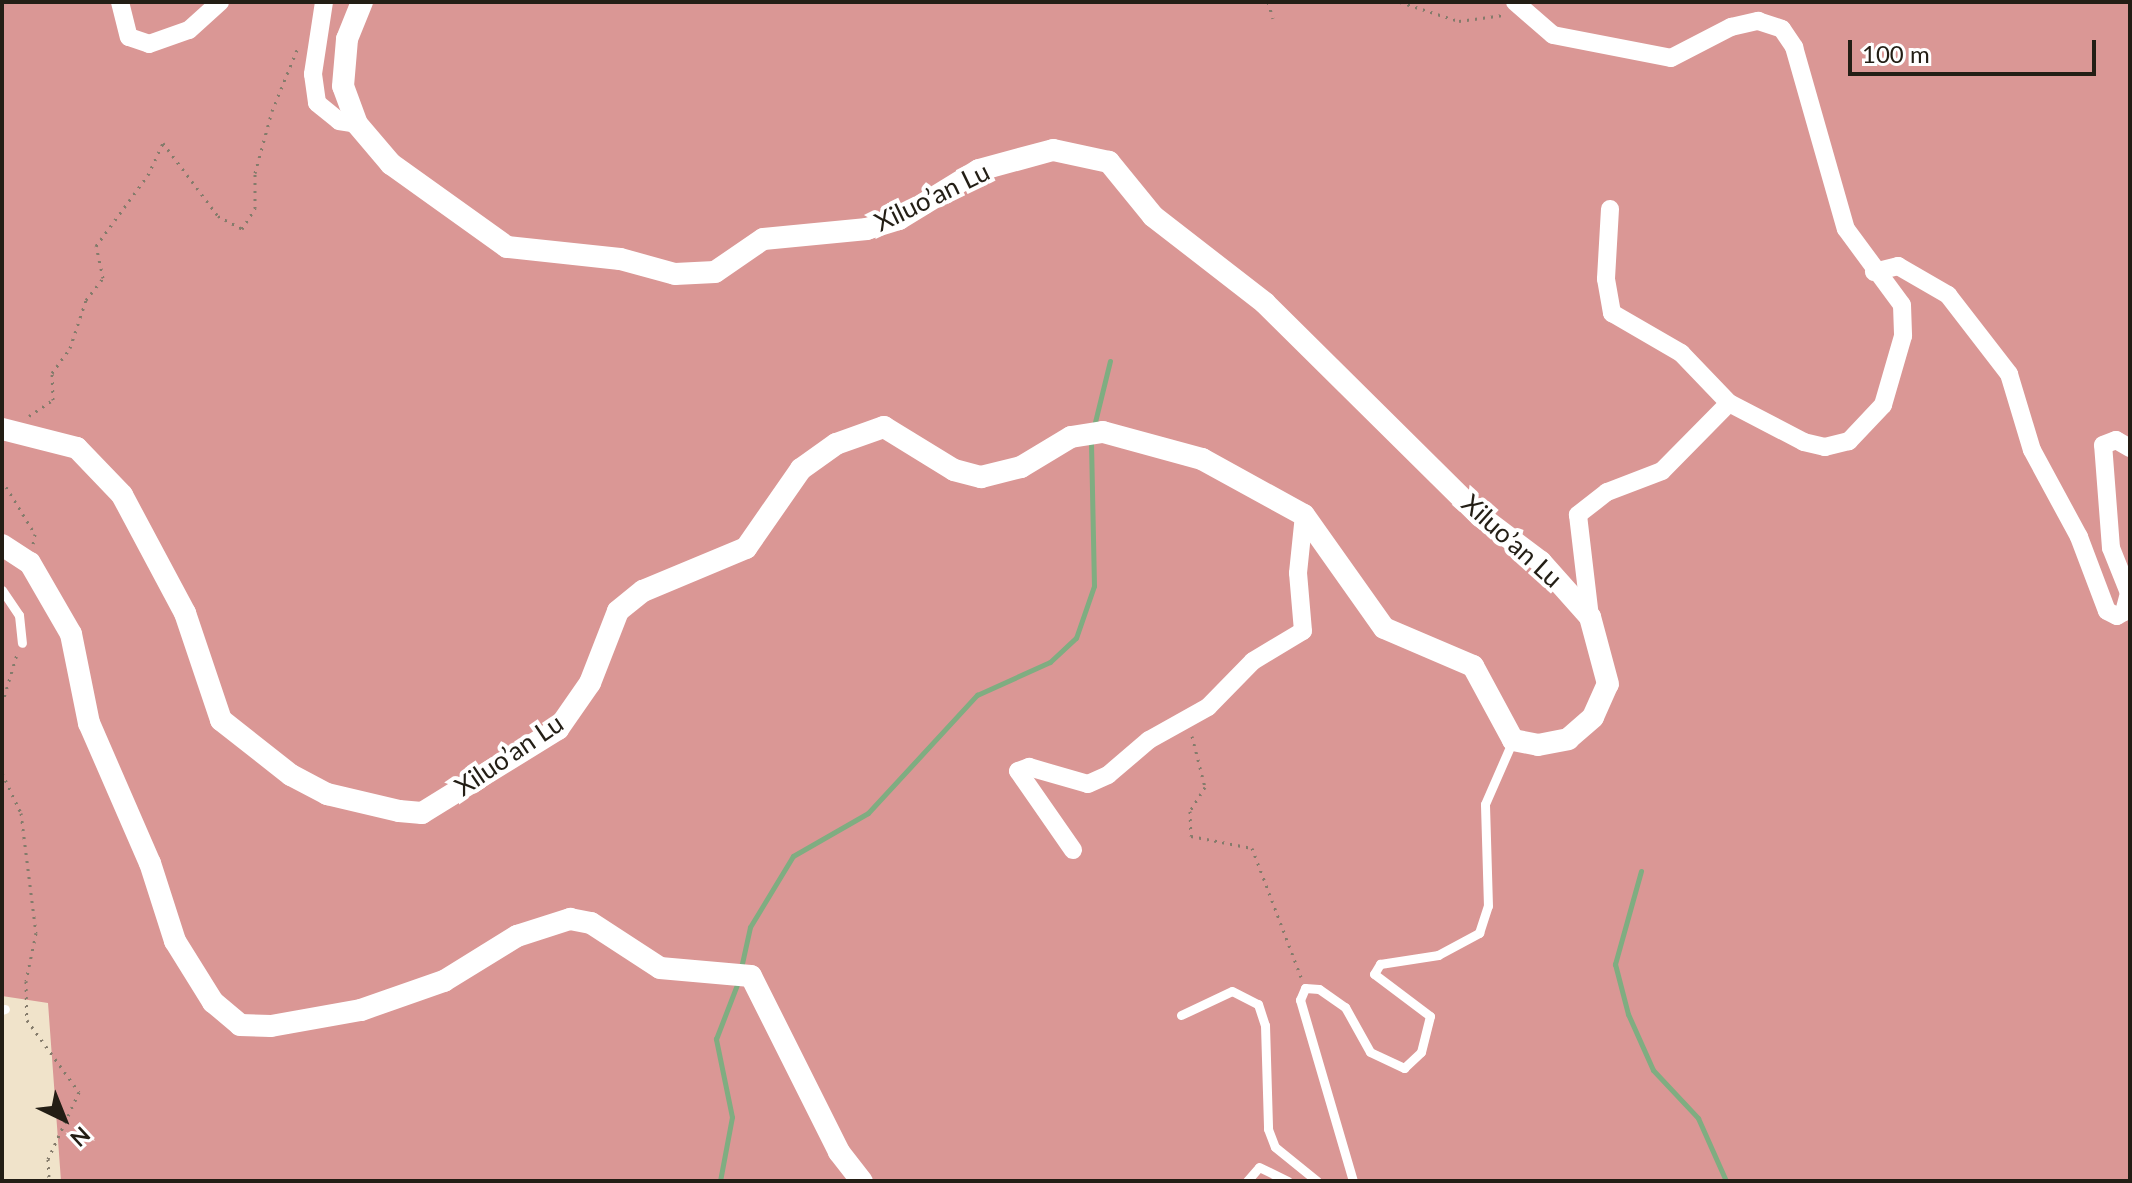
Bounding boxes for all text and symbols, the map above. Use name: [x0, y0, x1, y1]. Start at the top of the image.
scale bar: [1852, 24, 2100, 74]
text: 100 m: [1862, 39, 1930, 68]
street label: Xiluo’an Lu: [869, 156, 995, 238]
street label: Xiluo’an Lu: [1455, 488, 1569, 594]
street label: Xiluo’an Lu: [449, 707, 569, 803]
north arrow: [24, 1079, 104, 1159]
text: N: [65, 1121, 96, 1153]

